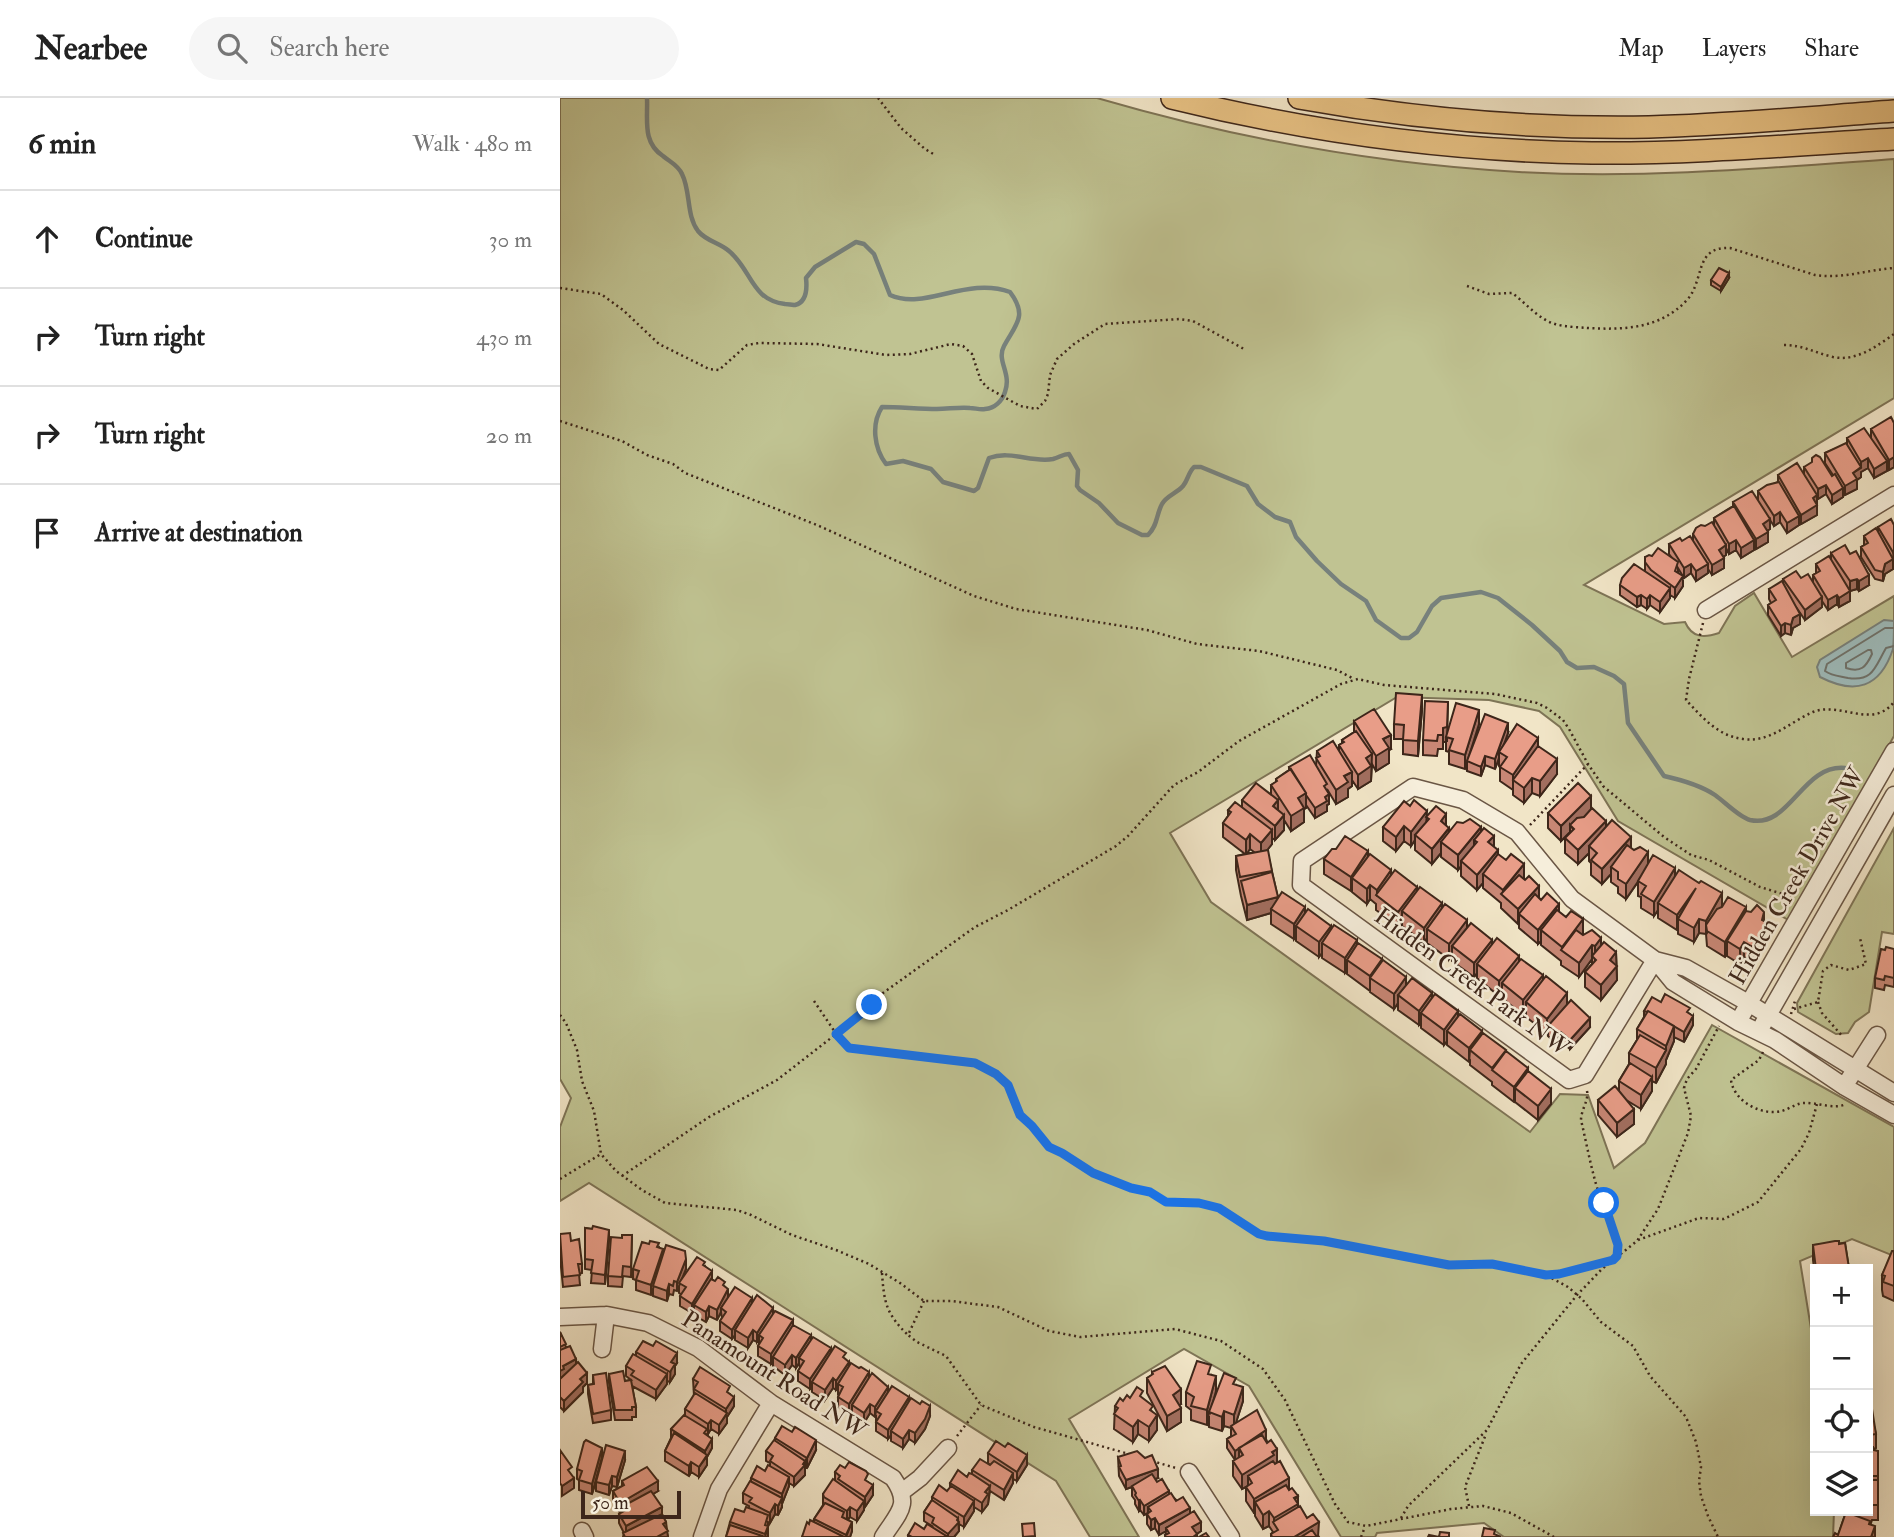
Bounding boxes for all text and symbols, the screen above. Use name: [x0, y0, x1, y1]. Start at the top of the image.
search box: [189, 17, 679, 80]
text: Nearbee: [35, 28, 147, 69]
icon: search: [213, 29, 251, 67]
text: Search here: [269, 32, 389, 64]
text: Map: [1619, 33, 1664, 64]
text: Layers: [1702, 33, 1766, 64]
text: Share: [1804, 33, 1859, 64]
text: 6 min: [28, 125, 96, 162]
text: Walk · 480 m: [412, 129, 532, 158]
icon: ahead: [28, 220, 66, 258]
text: Continue: [95, 223, 193, 255]
text: 30 m: [489, 225, 532, 254]
icon: right: [28, 318, 66, 356]
text: Turn right: [95, 321, 205, 353]
text: 430 m: [476, 323, 532, 352]
icon: right: [28, 416, 66, 454]
text: Turn right: [95, 419, 205, 451]
text: 20 m: [486, 421, 532, 450]
icon: arrive: [28, 514, 66, 552]
text: Arrive at destination: [95, 517, 303, 549]
street label: Hidden Creek Drive NW: [1722, 760, 1873, 990]
street label: Hidden Creek Park NW: [1368, 901, 1577, 1064]
route end: [856, 989, 887, 1020]
route start: [1588, 1187, 1619, 1218]
map controls: [1810, 1264, 1873, 1516]
button: +: [1810, 1264, 1873, 1327]
street label: Panamount Road NW: [676, 1304, 874, 1447]
button: −: [1810, 1327, 1873, 1390]
button: locate: [1810, 1390, 1873, 1453]
button: layers: [1810, 1453, 1873, 1516]
scale bar: [581, 1488, 681, 1520]
text: 50 m: [592, 1491, 629, 1515]

